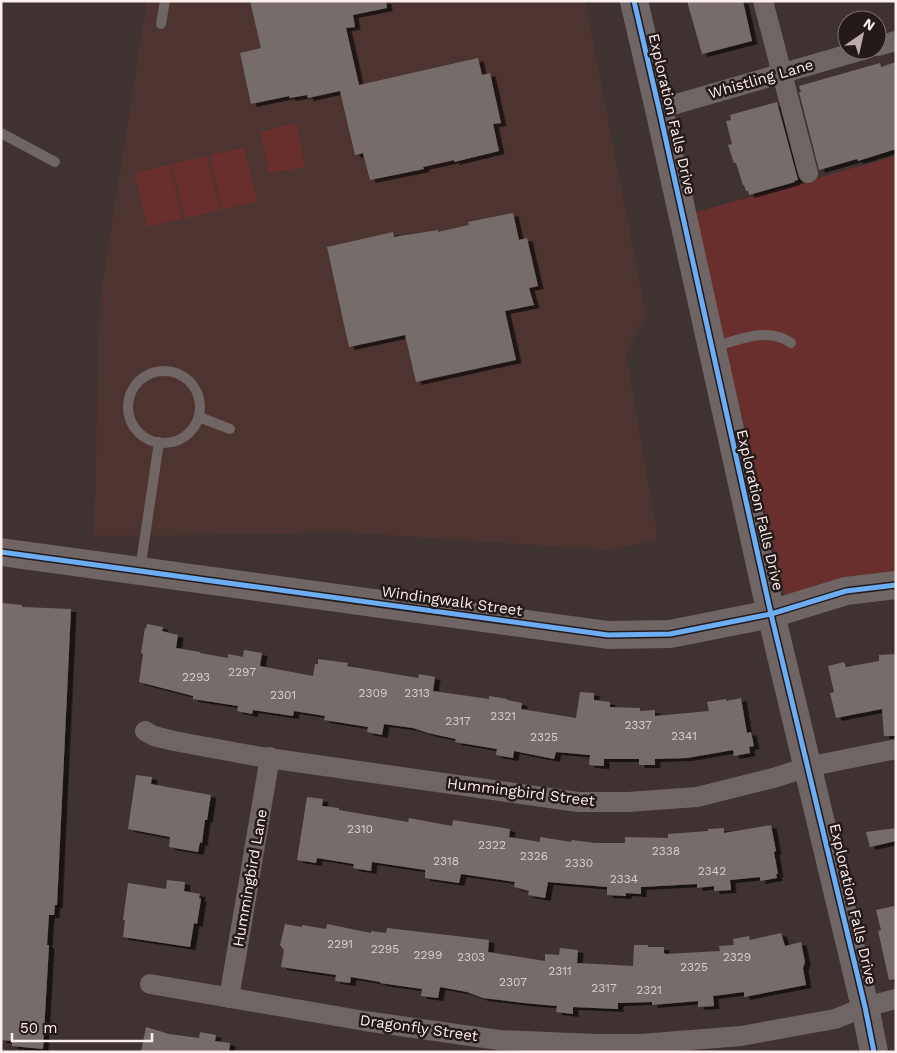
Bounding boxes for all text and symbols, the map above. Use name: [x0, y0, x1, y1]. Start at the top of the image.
north arrow: [837, 10, 887, 60]
text: N: [860, 15, 878, 34]
street label: Exploration Falls Drive: [645, 32, 699, 196]
street label: Whistling Lane: [706, 55, 816, 103]
street label: Exploration Falls Drive: [733, 428, 787, 592]
street label: Windingwalk Street: [380, 582, 524, 620]
house number: 2297: [228, 665, 256, 679]
house number: 2293: [182, 670, 210, 684]
house number: 2309: [359, 686, 387, 700]
house number: 2313: [404, 686, 430, 700]
house number: 2301: [270, 688, 296, 702]
house number: 2321: [490, 709, 516, 723]
house number: 2317: [445, 714, 471, 728]
house number: 2337: [624, 718, 652, 732]
house number: 2341: [671, 729, 697, 743]
house number: 2325: [530, 730, 558, 744]
street label: Hummingbird Street: [446, 774, 597, 810]
street label: Hummingbird Lane: [229, 808, 271, 948]
house number: 2310: [347, 822, 373, 836]
street label: Exploration Falls Drive: [826, 822, 880, 986]
house number: 2322: [478, 838, 506, 852]
house number: 2338: [652, 844, 680, 858]
house number: 2326: [520, 849, 548, 863]
house number: 2318: [433, 854, 459, 868]
house number: 2330: [565, 856, 593, 870]
house number: 2342: [698, 864, 726, 878]
house number: 2334: [610, 872, 638, 886]
house number: 2291: [327, 937, 353, 951]
house number: 2295: [371, 942, 399, 956]
house number: 2299: [414, 948, 442, 962]
house number: 2303: [457, 950, 485, 964]
house number: 2329: [723, 950, 751, 964]
house number: 2325: [680, 960, 708, 974]
house number: 2311: [548, 964, 572, 978]
house number: 2307: [499, 975, 527, 989]
house number: 2317: [591, 981, 617, 995]
house number: 2321: [636, 983, 662, 997]
scale bar: [12, 1010, 152, 1042]
street label: Dragonfly Street: [359, 1011, 480, 1045]
text: 50 m: [20, 1019, 57, 1037]

